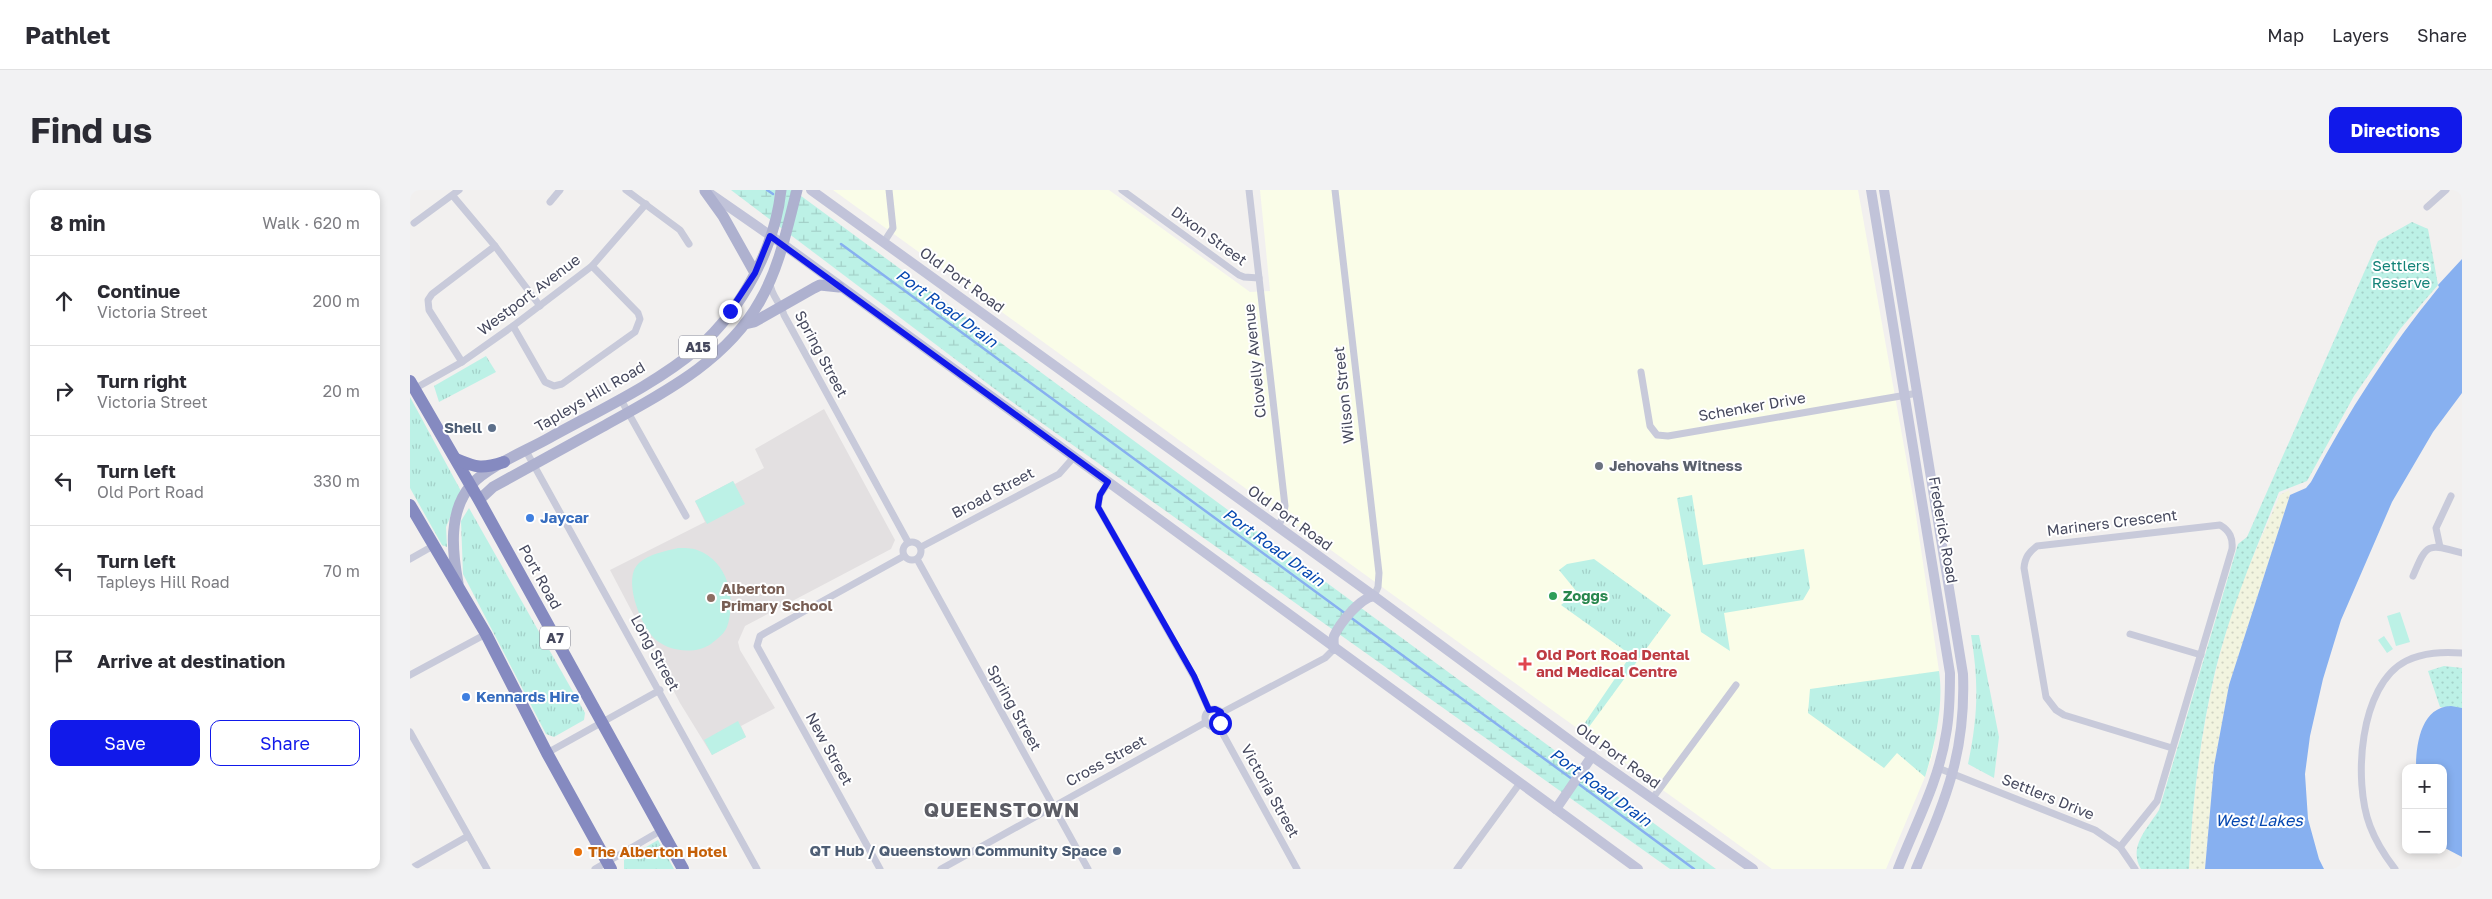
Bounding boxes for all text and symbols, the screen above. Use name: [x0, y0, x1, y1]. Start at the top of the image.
text: Pathlet: [25, 20, 110, 49]
text: Map: [2267, 24, 2304, 46]
text: Layers: [2332, 24, 2389, 46]
text: Share: [2417, 24, 2467, 46]
button: Directions: [2329, 107, 2462, 153]
text: Find us: [30, 109, 152, 151]
street label: Dixon Street: [1168, 202, 1251, 269]
text: 8 min: [50, 210, 106, 236]
text: Walk · 620 m: [262, 213, 360, 233]
street label: Old Port Road: [917, 243, 1008, 316]
street label: Westport Avenue: [474, 250, 583, 339]
park label: Settlers Reserve: [2372, 256, 2431, 291]
water label: Port Road Drain: [892, 264, 1003, 352]
text: Continue: [97, 279, 180, 302]
icon: ahead: [50, 287, 78, 315]
text: 200 m: [313, 291, 360, 311]
route end: [719, 300, 742, 323]
text: Victoria Street: [97, 302, 208, 322]
street label: Clovelly Avenue: [1239, 303, 1269, 419]
street label: Spring Street: [792, 307, 852, 400]
road number: A15: [679, 336, 717, 358]
street label: Wilson Street: [1329, 346, 1357, 445]
street label: Tapleys Hill Road: [531, 357, 648, 435]
text: Turn right: [97, 369, 187, 392]
icon: right: [50, 377, 78, 405]
text: 20 m: [323, 381, 360, 401]
street label: Schenker Drive: [1697, 388, 1807, 424]
text: Victoria Street: [97, 392, 208, 412]
place label: Shell: [444, 418, 482, 436]
marker: Shell: [486, 422, 498, 434]
place label: Jehovahs Witness: [1609, 456, 1742, 474]
text: Turn left: [97, 459, 176, 482]
marker: Jehovahs Witness: [1593, 460, 1605, 472]
street label: Broad Street: [948, 463, 1037, 521]
icon: left: [50, 467, 78, 495]
text: 330 m: [313, 471, 360, 491]
street label: Frederick Road: [1926, 475, 1962, 585]
street label: Old Port Road: [1245, 481, 1336, 554]
text: Old Port Road: [97, 482, 204, 502]
water label: Port Road Drain: [1219, 503, 1330, 591]
street label: Mariners Crescent: [2046, 505, 2178, 539]
place label: Jaycar: [540, 508, 589, 526]
marker: Jaycar: [524, 512, 536, 524]
street label: Port Road: [516, 541, 566, 612]
text: Turn left: [97, 549, 176, 572]
icon: left: [50, 557, 78, 585]
text: 70 m: [323, 561, 360, 581]
text: Tapleys Hill Road: [97, 572, 230, 592]
place label: Alberton Primary School: [721, 579, 833, 614]
place label: Zoggs: [1563, 586, 1608, 604]
marker: Zoggs: [1547, 590, 1559, 602]
marker: Alberton Primary School: [705, 592, 717, 604]
street label: Long Street: [628, 611, 684, 694]
road number: A7: [540, 626, 570, 649]
place label: Old Port Road Dental and Medical Centre: [1536, 645, 1690, 680]
icon: arrive: [50, 647, 78, 675]
text: Arrive at destination: [97, 649, 285, 672]
marker: Old Port Road Dental and Medical Centre: [1518, 657, 1532, 671]
street label: Spring Street: [984, 661, 1046, 754]
place label: Kennards Hire: [476, 687, 579, 705]
marker: Kennards Hire: [460, 691, 472, 703]
street label: New Street: [803, 709, 857, 788]
route start: [1209, 712, 1232, 735]
street label: Old Port Road: [1573, 719, 1664, 792]
button: Save: [50, 720, 200, 766]
button: Share: [210, 720, 360, 766]
street label: Cross Street: [1062, 731, 1149, 790]
street label: Victoria Street: [1238, 741, 1304, 840]
water label: Port Road Drain: [1546, 743, 1657, 831]
map controls: [2402, 764, 2447, 854]
button: +: [2402, 764, 2447, 809]
street label: Settlers Drive: [1999, 769, 2098, 823]
district label: QUEENSTOWN: [924, 797, 1080, 821]
button: −: [2402, 809, 2447, 854]
water label: West Lakes: [2215, 810, 2304, 830]
place label: QT Hub / Queenstown Community Space: [810, 841, 1107, 859]
place label: The Alberton Hotel: [588, 842, 727, 860]
marker: QT Hub / Queenstown Community Space: [1111, 845, 1123, 857]
marker: The Alberton Hotel: [572, 846, 584, 858]

